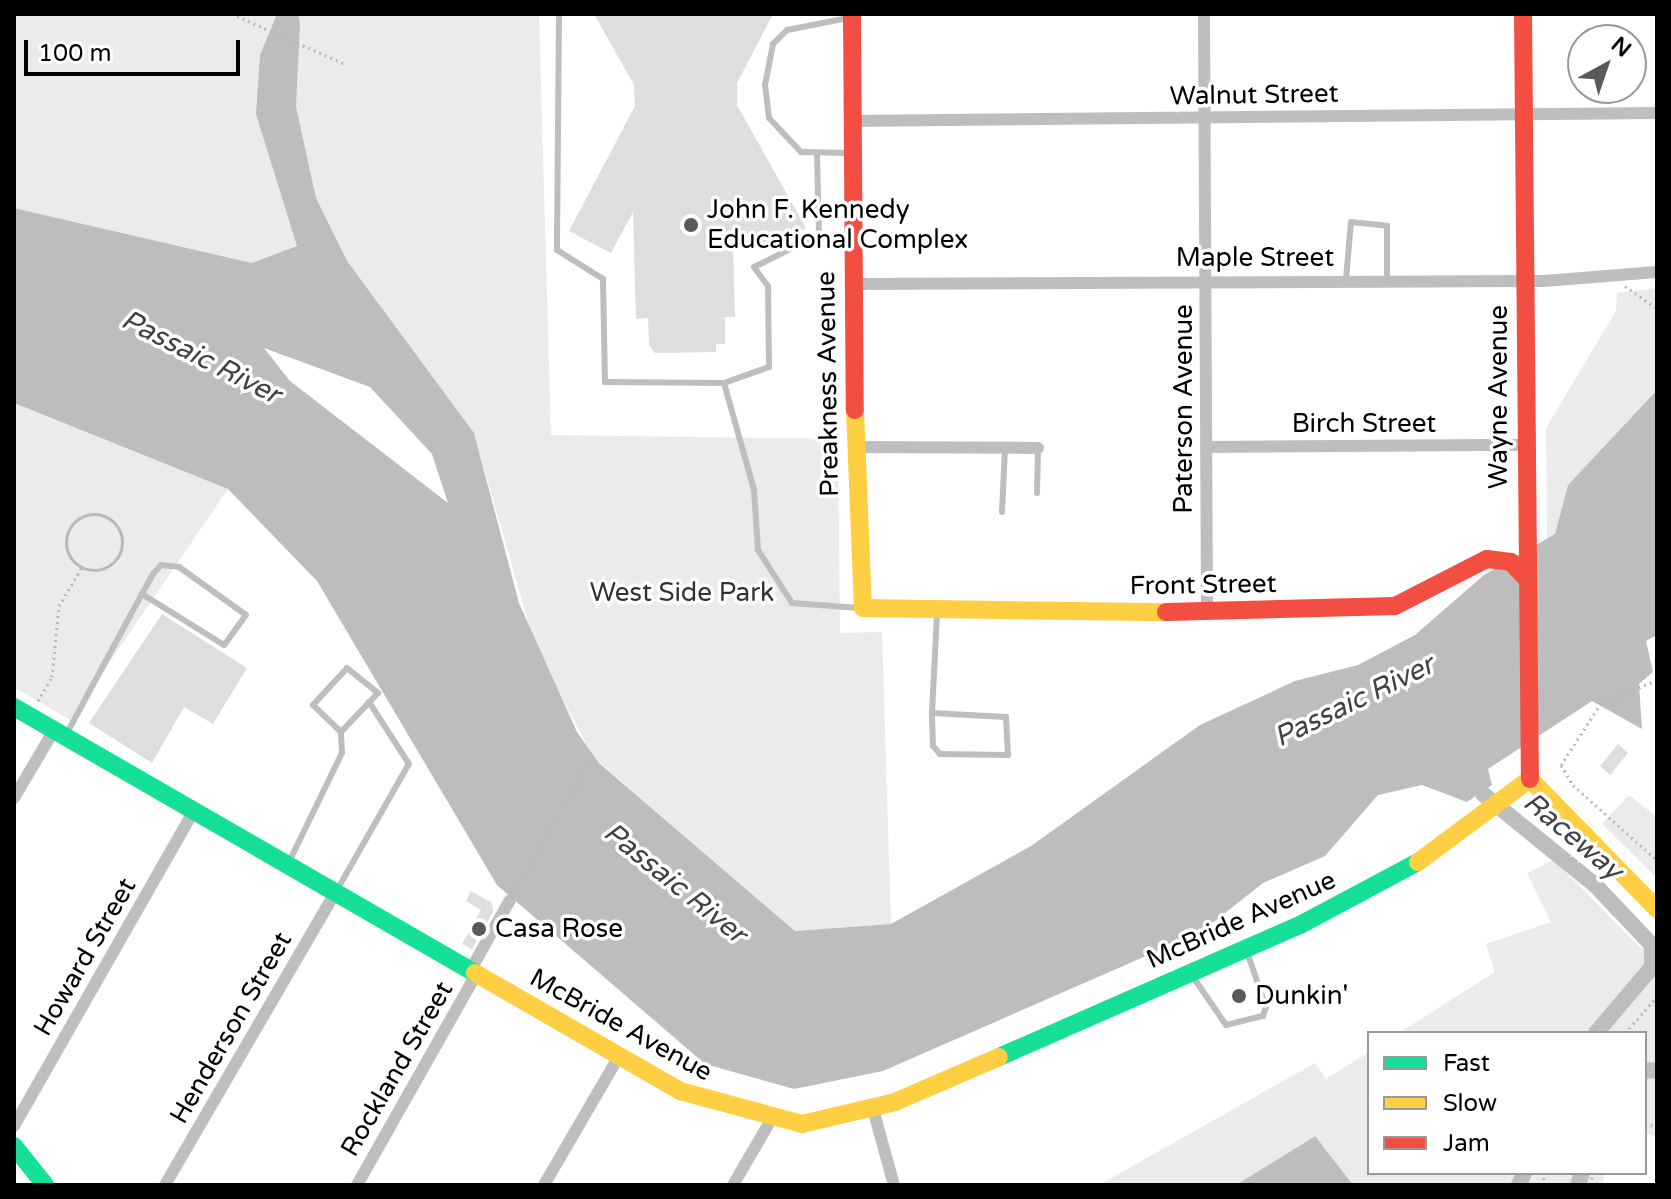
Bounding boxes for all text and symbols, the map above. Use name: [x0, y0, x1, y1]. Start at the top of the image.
scale bar: [28, 24, 244, 74]
north arrow: [1567, 24, 1647, 104]
text: N: [1606, 32, 1636, 63]
text: 100 m: [38, 39, 112, 68]
street label: Walnut Street: [1169, 78, 1339, 112]
place label: John F. Kennedy Educational Complex: [707, 194, 968, 256]
marker: John F. Kennedy Educational Complex: [682, 216, 700, 234]
street label: Maple Street: [1176, 242, 1334, 274]
street label: Preakness Avenue: [810, 271, 846, 497]
water label: Passaic River: [116, 303, 286, 411]
street label: Paterson Avenue: [1168, 304, 1200, 514]
street label: Wayne Avenue: [1483, 305, 1515, 489]
street label: Birch Street: [1292, 408, 1436, 440]
street label: Front Street: [1129, 568, 1277, 602]
park label: West Side Park: [590, 577, 774, 609]
water label: Passaic River: [1269, 648, 1439, 754]
water label: Raceway: [1517, 785, 1629, 887]
water label: Passaic River: [597, 815, 753, 951]
street label: McBride Avenue: [1142, 864, 1340, 976]
street label: Howard Street: [27, 873, 143, 1041]
place label: Casa Rose: [495, 913, 623, 945]
marker: Casa Rose: [470, 920, 488, 938]
street label: Henderson Street: [163, 927, 299, 1129]
street label: McBride Avenue: [524, 962, 718, 1088]
street label: Rockland Street: [334, 976, 460, 1162]
place label: Dunkin': [1255, 980, 1348, 1012]
marker: Dunkin': [1230, 987, 1248, 1005]
legend: [1367, 1031, 1647, 1175]
text: Fast: [1443, 1049, 1490, 1078]
text: Slow: [1443, 1089, 1497, 1118]
text: Jam: [1443, 1129, 1490, 1158]

